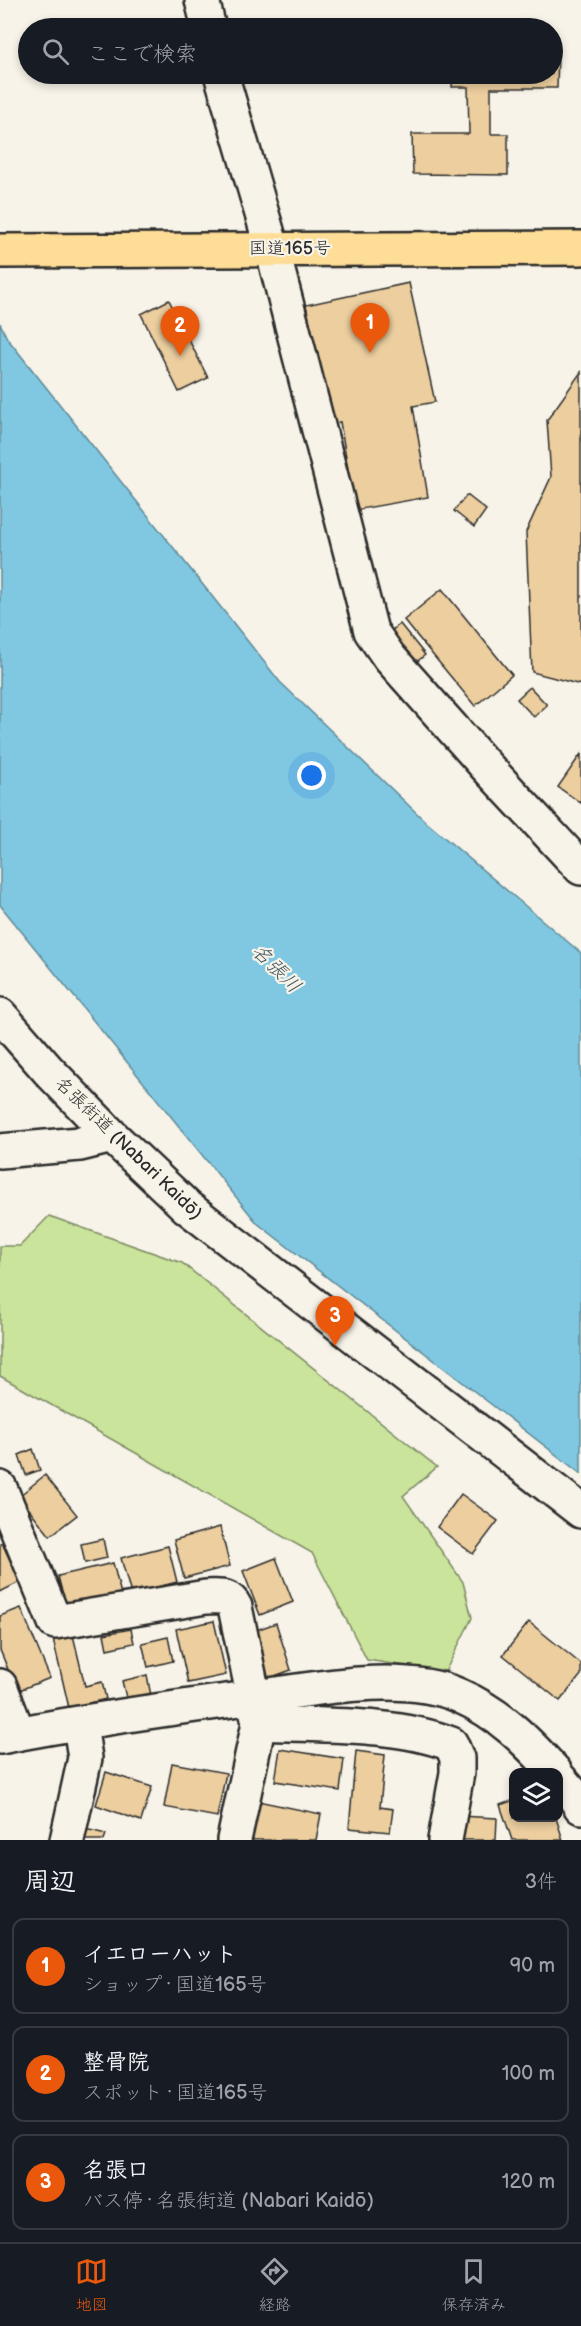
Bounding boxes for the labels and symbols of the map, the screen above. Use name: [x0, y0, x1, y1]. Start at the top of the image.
street label: 国道165号: [249, 238, 331, 259]
pin: 1: [350, 304, 389, 353]
pin: 2: [160, 306, 200, 356]
your location: [297, 761, 326, 790]
water label: 名張川: [247, 939, 306, 998]
street label: 名張街道 (Nabari Kaidō): [51, 1073, 206, 1224]
pin: 3: [316, 1296, 354, 1346]

